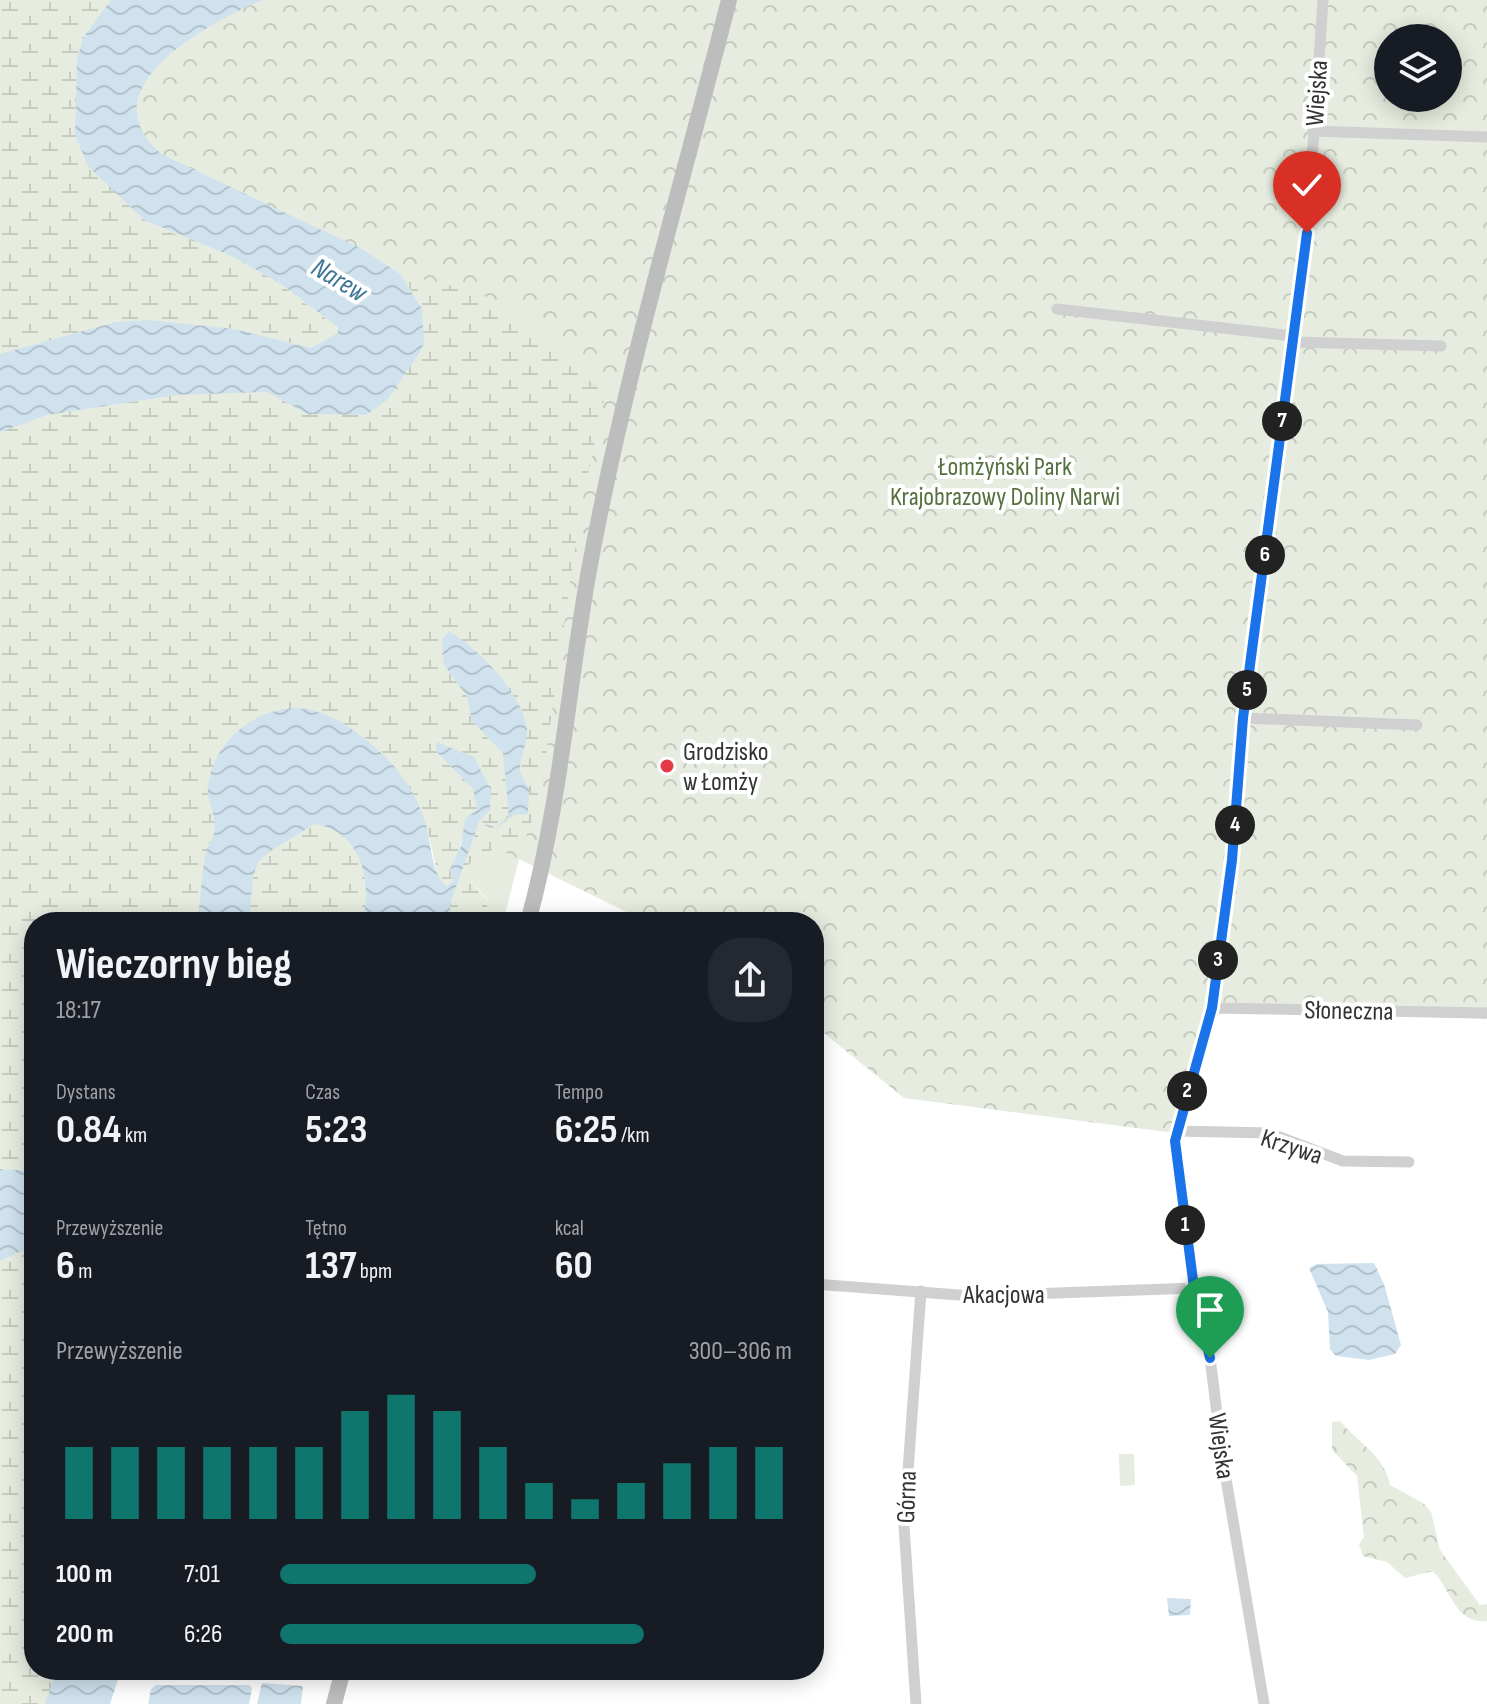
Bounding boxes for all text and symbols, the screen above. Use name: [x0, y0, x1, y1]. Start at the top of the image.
map controls: [1374, 24, 1462, 112]
button: layers: [1374, 24, 1462, 112]
street label: Wiejska: [1300, 59, 1335, 127]
pin: [1273, 151, 1341, 233]
icon: check: [1285, 163, 1329, 207]
water label: Narew: [305, 251, 374, 310]
pin: 7: [1262, 401, 1302, 441]
text: 7: [1277, 407, 1287, 434]
park label: Łomżyński Park Krajobrazowy Doliny Narwi: [890, 452, 1120, 513]
pin: 6: [1245, 535, 1285, 575]
text: 6: [1260, 541, 1270, 568]
pin: 5: [1227, 670, 1267, 710]
text: 5: [1242, 676, 1252, 703]
place label: Grodzisko w Łomży: [683, 737, 769, 798]
marker: Grodzisko w Łomży: [658, 757, 676, 775]
pin: 4: [1215, 805, 1255, 845]
text: 4: [1230, 811, 1240, 838]
text: Wieczorny bieg: [56, 938, 292, 991]
button: share: [708, 938, 792, 1022]
pin: 3: [1198, 940, 1238, 980]
text: 3: [1213, 946, 1223, 973]
text: 18:17: [56, 995, 101, 1026]
street label: Słoneczna: [1304, 995, 1394, 1028]
pin: 2: [1167, 1071, 1207, 1111]
text: 2: [1182, 1077, 1192, 1104]
text: Dystans: [56, 1079, 116, 1106]
text: Czas: [305, 1079, 340, 1106]
text: Tempo: [555, 1079, 603, 1106]
text: 0.84: [56, 1106, 121, 1154]
text: 5:23: [305, 1106, 367, 1154]
text: 6:25: [555, 1106, 618, 1154]
text: km: [121, 1122, 147, 1149]
text: /km: [618, 1122, 650, 1149]
street label: Krzywa: [1257, 1123, 1326, 1172]
pin: 1: [1165, 1205, 1205, 1245]
text: 1: [1181, 1211, 1189, 1238]
text: Przewyższenie: [56, 1215, 163, 1242]
text: Tętno: [305, 1215, 347, 1242]
text: kcal: [555, 1215, 584, 1242]
text: 6: [56, 1242, 75, 1290]
text: 137: [305, 1242, 356, 1290]
text: 60: [555, 1242, 593, 1290]
text: m: [75, 1258, 92, 1285]
text: bpm: [356, 1258, 392, 1285]
pin: [1176, 1276, 1244, 1358]
street label: Akacjowa: [962, 1280, 1045, 1311]
icon: arrive: [1188, 1288, 1232, 1332]
text: Przewyższenie: [56, 1336, 183, 1367]
text: 300–306 m: [689, 1336, 792, 1367]
street label: Wiejska: [1201, 1411, 1240, 1481]
street label: Górna: [891, 1470, 924, 1524]
text: 100 m: [56, 1559, 112, 1590]
text: 7:01: [184, 1559, 220, 1590]
text: 200 m: [56, 1619, 113, 1650]
text: 6:26: [184, 1619, 222, 1650]

